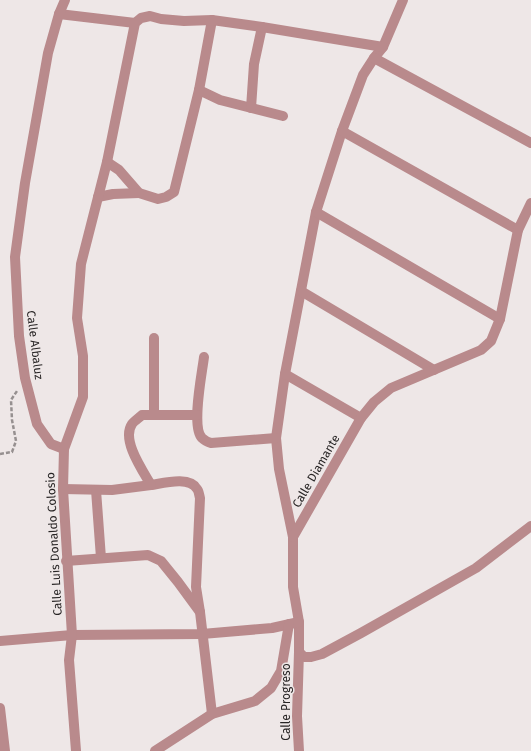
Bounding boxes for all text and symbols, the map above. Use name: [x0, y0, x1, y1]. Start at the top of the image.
street label: Calle Albaluz: [24, 310, 46, 380]
street label: Calle Diamante: [289, 432, 343, 510]
street label: Calle Luis Donaldo Colosio: [43, 472, 65, 616]
street label: Calle Progreso: [279, 663, 293, 741]

